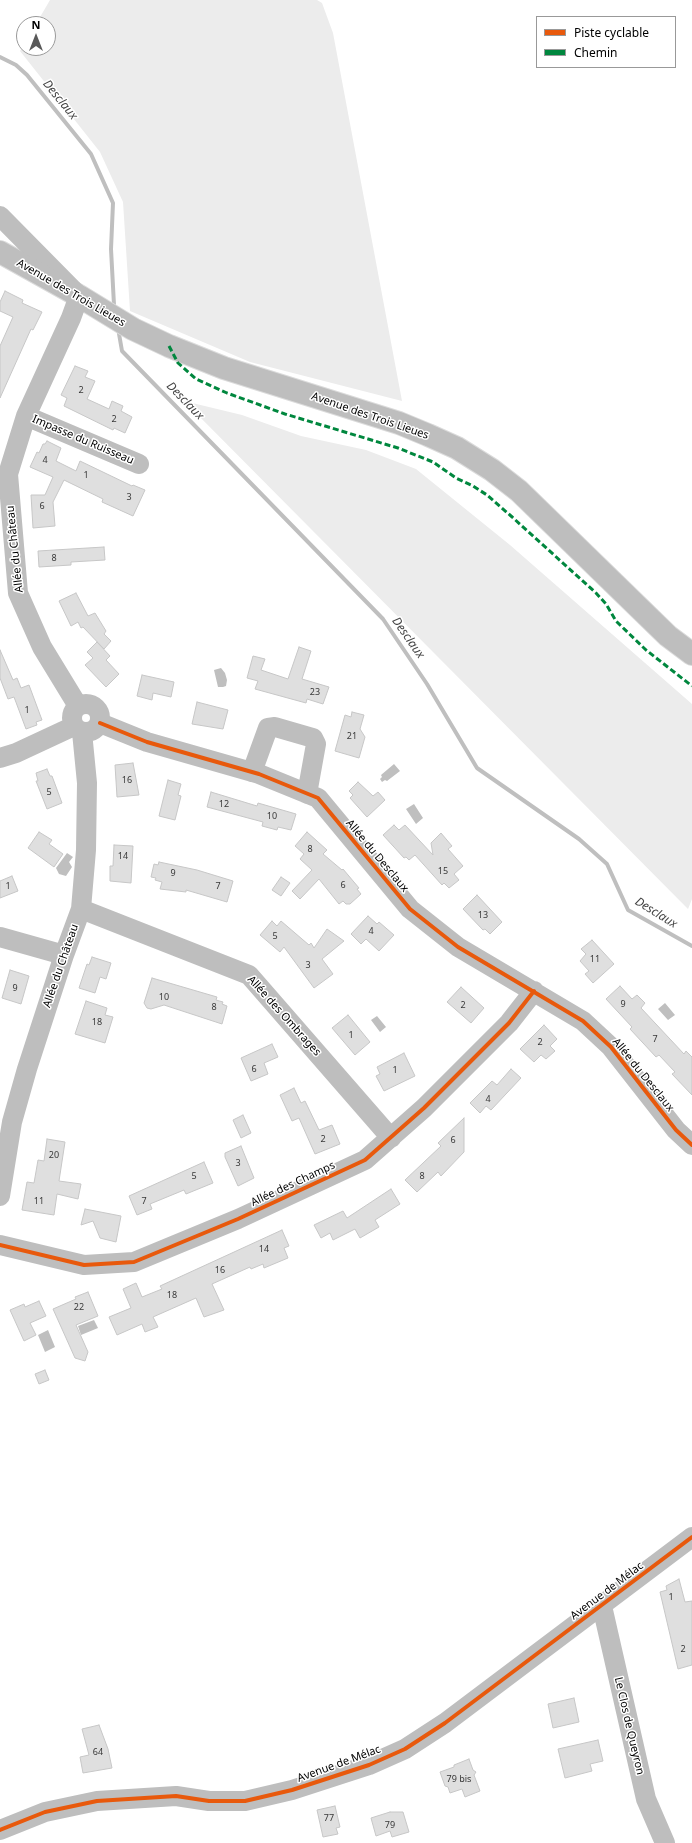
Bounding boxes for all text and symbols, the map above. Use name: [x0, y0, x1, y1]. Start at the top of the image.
north arrow: [16, 16, 56, 56]
legend: [536, 16, 676, 68]
text: N: [32, 17, 40, 32]
text: Piste cyclable: [574, 24, 649, 41]
text: Chemin: [574, 44, 618, 61]
water label: Desclaux: [40, 77, 80, 123]
street label: Avenue des Trois Lieues: [14, 256, 128, 330]
water label: Desclaux: [163, 379, 207, 423]
house number: 2: [78, 385, 84, 395]
street label: Avenue des Trois Lieues: [310, 390, 430, 442]
street label: Impasse du Ruisseau: [30, 413, 136, 467]
house number: 2: [111, 414, 117, 424]
house number: 4: [42, 455, 48, 465]
house number: 1: [83, 470, 89, 480]
house number: 3: [126, 492, 132, 502]
house number: 6: [39, 501, 45, 511]
street label: Allée du Château: [4, 505, 26, 593]
house number: 8: [51, 553, 57, 563]
water label: Desclaux: [389, 615, 427, 661]
house number: 23: [310, 687, 320, 697]
house number: 1: [24, 705, 30, 715]
house number: 21: [347, 731, 357, 741]
house number: 16: [122, 775, 132, 785]
house number: 5: [46, 787, 52, 797]
house number: 12: [219, 799, 229, 809]
house number: 10: [267, 811, 277, 821]
street label: Allée du Desclaux: [343, 817, 411, 895]
house number: 8: [307, 844, 313, 854]
house number: 14: [118, 851, 128, 861]
house number: 15: [438, 866, 448, 876]
house number: 9: [170, 868, 176, 878]
house number: 6: [340, 880, 346, 890]
house number: 1: [5, 881, 11, 891]
house number: 7: [215, 881, 221, 891]
water label: Desclaux: [632, 894, 680, 932]
house number: 13: [478, 910, 488, 920]
street label: Allée du Château: [41, 923, 81, 1009]
house number: 4: [368, 926, 374, 936]
house number: 5: [272, 931, 278, 941]
house number: 11: [590, 954, 600, 964]
house number: 3: [305, 960, 311, 970]
street label: Allée des Ombrages: [244, 973, 324, 1059]
house number: 9: [12, 983, 18, 993]
house number: 10: [159, 992, 169, 1002]
house number: 9: [620, 999, 626, 1009]
house number: 2: [460, 1000, 466, 1010]
house number: 8: [211, 1002, 217, 1012]
house number: 18: [92, 1017, 102, 1027]
house number: 1: [348, 1030, 354, 1040]
house number: 7: [652, 1034, 658, 1044]
street label: Allée du Desclaux: [609, 1036, 677, 1114]
house number: 2: [537, 1037, 543, 1047]
house number: 6: [251, 1064, 257, 1074]
house number: 1: [392, 1065, 398, 1075]
house number: 4: [485, 1094, 491, 1104]
house number: 2: [320, 1134, 326, 1144]
house number: 6: [450, 1135, 456, 1145]
house number: 20: [49, 1150, 59, 1160]
house number: 3: [235, 1158, 241, 1168]
street label: Allée des Champs: [249, 1159, 337, 1209]
house number: 5: [191, 1171, 197, 1181]
house number: 8: [419, 1171, 425, 1181]
house number: 11: [34, 1196, 44, 1206]
house number: 7: [141, 1196, 147, 1206]
house number: 14: [259, 1244, 269, 1254]
house number: 16: [215, 1265, 225, 1275]
house number: 18: [167, 1290, 177, 1300]
house number: 22: [74, 1302, 84, 1312]
street label: Avenue de Mélac: [568, 1559, 646, 1623]
house number: 1: [668, 1592, 674, 1602]
house number: 2: [680, 1644, 686, 1654]
street label: Le Clos de Queyron: [611, 1676, 647, 1776]
street label: Avenue de Mélac: [295, 1743, 383, 1785]
house number: 64: [93, 1747, 103, 1757]
house number: 79 bis: [447, 1774, 471, 1784]
house number: 77: [324, 1813, 334, 1823]
house number: 79: [385, 1820, 395, 1830]

